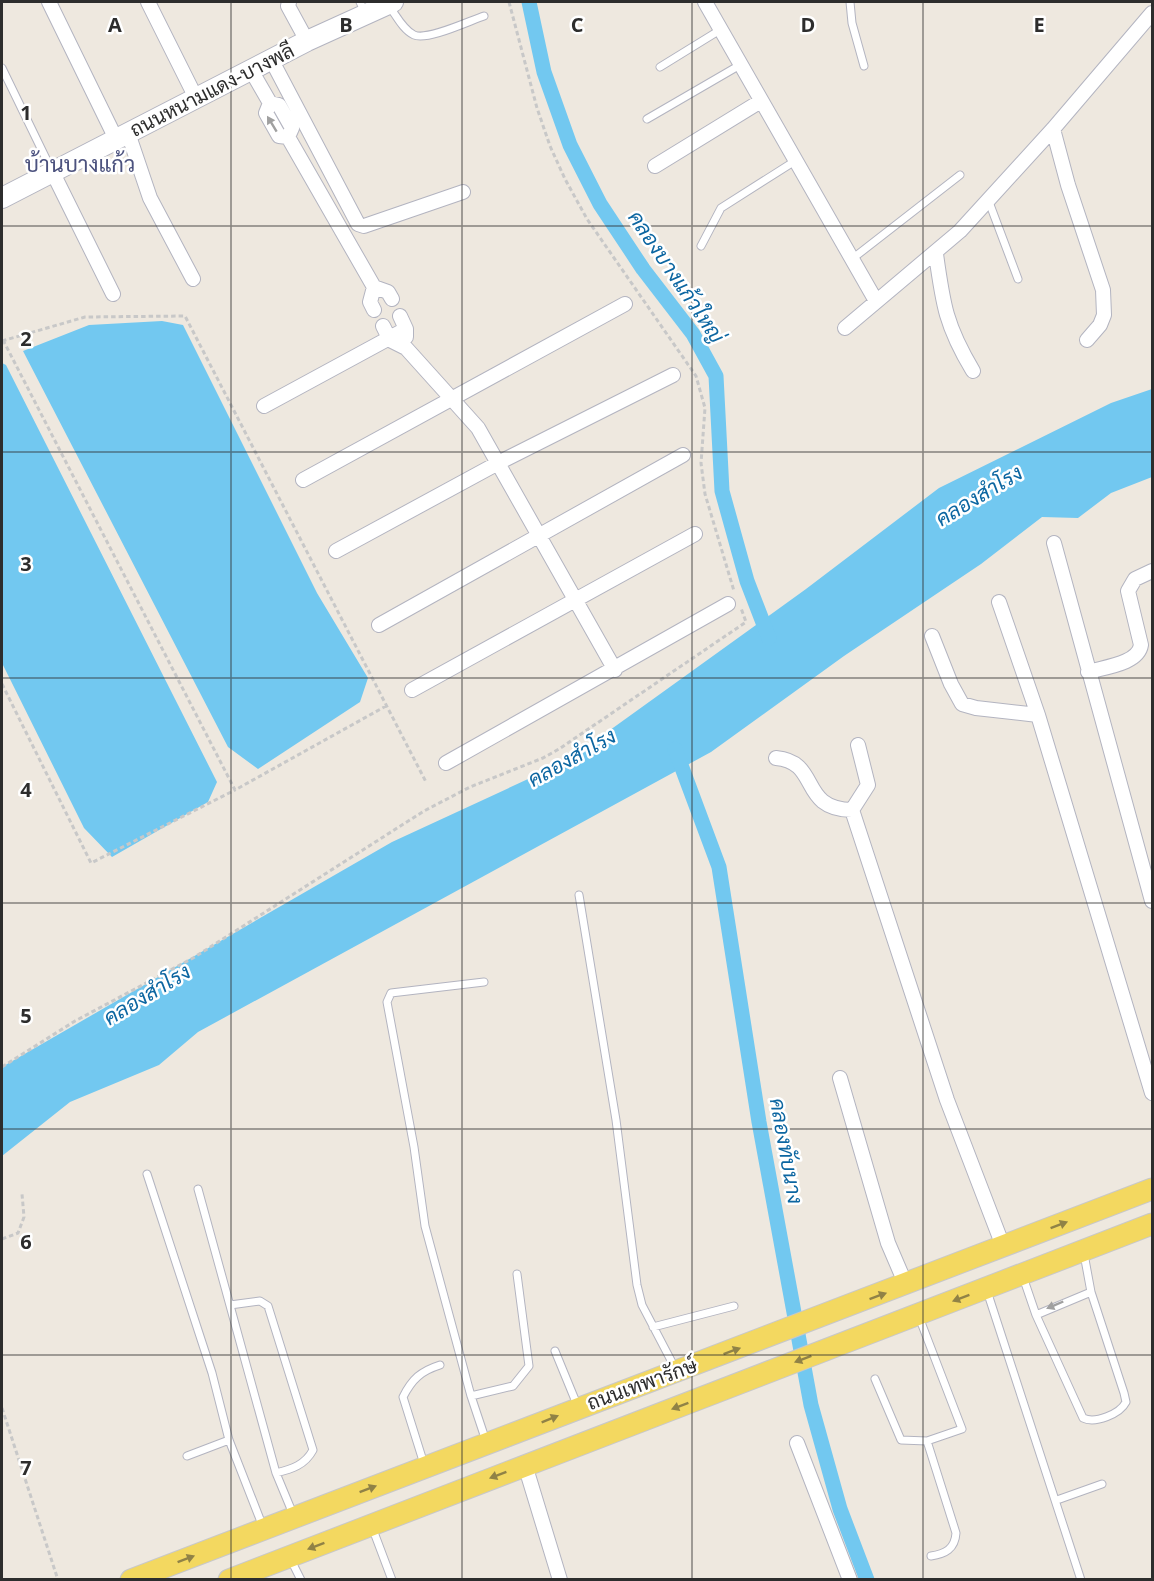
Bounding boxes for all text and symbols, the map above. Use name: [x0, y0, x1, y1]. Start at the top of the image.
text: A: [108, 11, 122, 38]
text: B: [339, 11, 353, 38]
text: C: [571, 11, 584, 38]
text: D: [801, 11, 815, 38]
text: E: [1033, 11, 1045, 38]
street label: ถนนหนามแดง-บางพลี: [125, 36, 299, 143]
text: 1: [20, 99, 32, 126]
one-way arrow: [267, 116, 278, 132]
district label: บ้านบางแก้ว: [25, 148, 135, 178]
water label: คลองบางแก้วใหญ่: [622, 205, 732, 349]
text: 2: [20, 325, 32, 352]
water label: คลองสำโรง: [930, 458, 1027, 532]
text: 3: [20, 550, 32, 577]
water label: คลองสำโรง: [522, 721, 621, 793]
text: 4: [20, 776, 32, 803]
water label: คลองสำโรง: [98, 957, 195, 1031]
text: 5: [20, 1002, 32, 1029]
water label: คลองทับนาง: [764, 1096, 810, 1206]
one-way arrow: [1050, 1219, 1068, 1229]
text: 6: [20, 1228, 32, 1255]
one-way arrow: [869, 1290, 887, 1300]
one-way arrow: [952, 1294, 970, 1304]
one-way arrow: [1046, 1300, 1064, 1310]
one-way arrow: [723, 1345, 741, 1355]
street label: ถนนเทพารักษ์: [583, 1351, 701, 1416]
one-way arrow: [793, 1354, 811, 1364]
one-way arrow: [671, 1401, 689, 1411]
one-way arrow: [541, 1413, 559, 1423]
text: 7: [20, 1454, 32, 1481]
one-way arrow: [489, 1471, 507, 1480]
one-way arrow: [359, 1483, 377, 1493]
one-way arrow: [307, 1541, 325, 1551]
one-way arrow: [177, 1554, 195, 1563]

